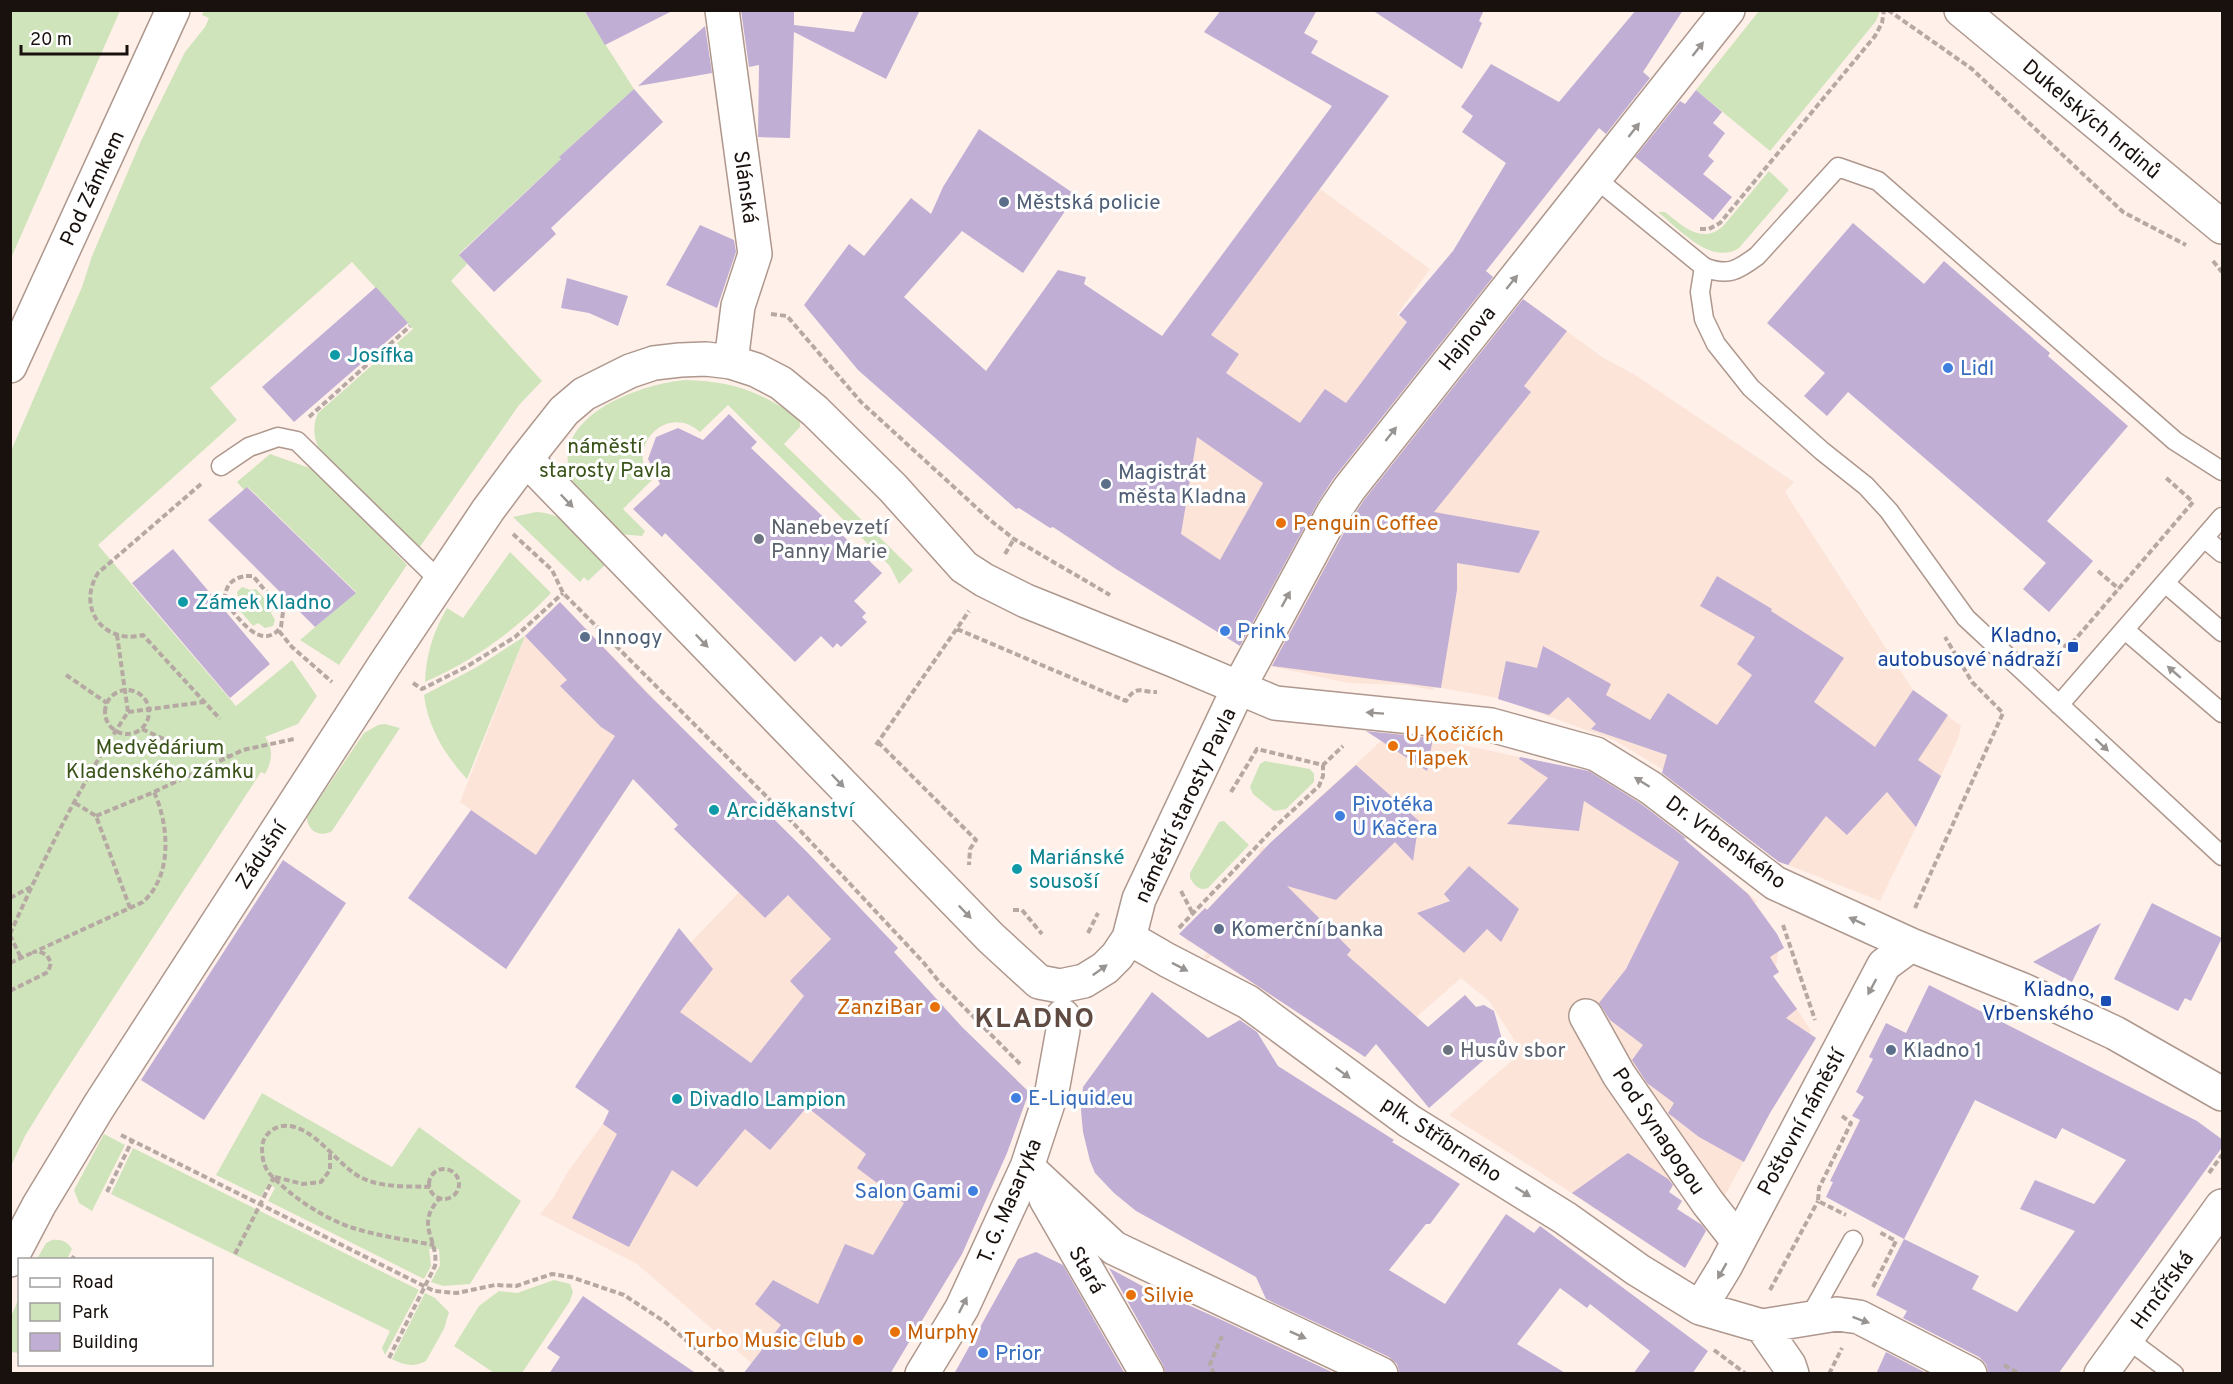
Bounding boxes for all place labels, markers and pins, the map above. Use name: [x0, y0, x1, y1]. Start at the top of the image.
place label: Městská policie: [1016, 190, 1160, 217]
marker: Městská policie: [997, 195, 1011, 209]
place label: Josífka: [347, 343, 414, 370]
marker: Josífka: [328, 348, 342, 362]
place label: Lidl: [1960, 356, 1994, 383]
marker: Lidl: [1941, 361, 1955, 375]
place label: Magistrát města Kladna: [1118, 460, 1246, 511]
marker: Magistrát města Kladna: [1099, 477, 1113, 491]
place label: Penguin Coffee: [1293, 511, 1438, 538]
place label: Nanebevzetí Panny Marie: [771, 515, 890, 566]
marker: Penguin Coffee: [1274, 516, 1288, 530]
marker: Nanebevzetí Panny Marie: [752, 532, 766, 546]
place label: Zámek Kladno: [195, 590, 332, 617]
marker: Zámek Kladno: [176, 595, 190, 609]
place label: Prink: [1237, 619, 1287, 646]
place label: Kladno, autobusové nádraží: [1878, 623, 2063, 674]
marker: Prink: [1218, 624, 1232, 638]
place label: Innogy: [597, 625, 662, 652]
marker: Innogy: [578, 630, 592, 644]
marker: Kladno, autobusové nádraží: [2066, 640, 2080, 654]
place label: U Kočičích Tlapek: [1405, 722, 1504, 773]
marker: U Kočičích Tlapek: [1386, 739, 1400, 753]
place label: Pivotéka U Kačera: [1352, 792, 1438, 843]
place label: Arciděkanství: [726, 798, 856, 825]
marker: Arciděkanství: [707, 803, 721, 817]
marker: Pivotéka U Kačera: [1333, 809, 1347, 823]
place label: Mariánské sousoší: [1029, 845, 1125, 896]
marker: Mariánské sousoší: [1010, 862, 1024, 876]
place label: Komerční banka: [1231, 917, 1383, 944]
marker: Komerční banka: [1212, 922, 1226, 936]
place label: Kladno, Vrbenského: [1982, 977, 2094, 1028]
marker: Kladno, Vrbenského: [2099, 994, 2113, 1008]
place label: ZanziBar: [837, 995, 923, 1022]
marker: ZanziBar: [928, 1000, 942, 1014]
place label: Husův sbor: [1460, 1038, 1566, 1065]
place label: Kladno 1: [1903, 1038, 1982, 1065]
marker: Husův sbor: [1441, 1043, 1455, 1057]
marker: Kladno 1: [1884, 1043, 1898, 1057]
place label: E-Liquid.eu: [1028, 1086, 1133, 1113]
place label: Divadlo Lampion: [689, 1087, 846, 1114]
marker: E-Liquid.eu: [1009, 1091, 1023, 1105]
marker: Divadlo Lampion: [670, 1092, 684, 1106]
place label: Salon Gami: [855, 1179, 961, 1206]
marker: Salon Gami: [966, 1184, 980, 1198]
place label: Silvie: [1143, 1283, 1194, 1310]
marker: Silvie: [1124, 1288, 1138, 1302]
place label: Murphy: [907, 1320, 979, 1347]
marker: Murphy: [888, 1325, 902, 1339]
place label: Turbo Music Club: [684, 1328, 846, 1355]
marker: Turbo Music Club: [851, 1333, 865, 1347]
place label: Prior: [995, 1341, 1041, 1368]
marker: Prior: [976, 1346, 990, 1360]

